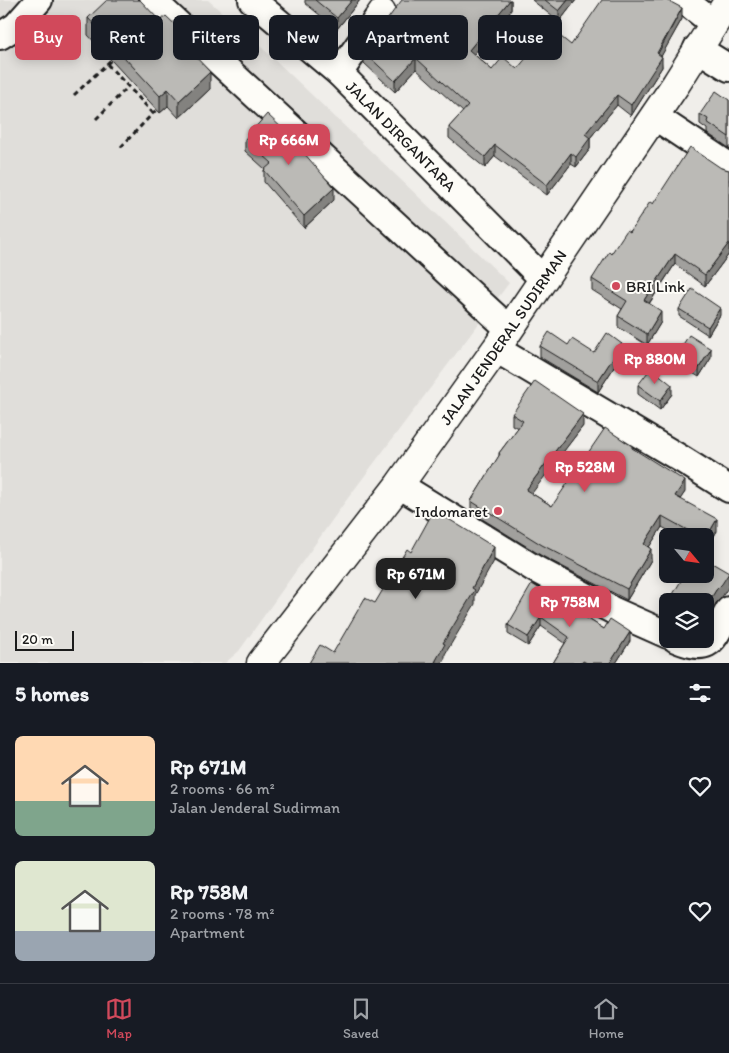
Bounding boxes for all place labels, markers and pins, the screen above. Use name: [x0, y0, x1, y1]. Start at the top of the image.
pin: Rp 666M: [243, 124, 335, 166]
place label: BRI Link: [626, 277, 685, 296]
marker: BRI Link: [610, 280, 622, 292]
pin: Rp 880M: [609, 342, 701, 385]
pin: Rp 528M: [539, 450, 631, 493]
place label: Indomaret: [415, 502, 488, 521]
marker: Indomaret: [492, 505, 504, 517]
pin: Rp 671M: [370, 558, 462, 600]
pin: Rp 758M: [524, 586, 616, 628]

